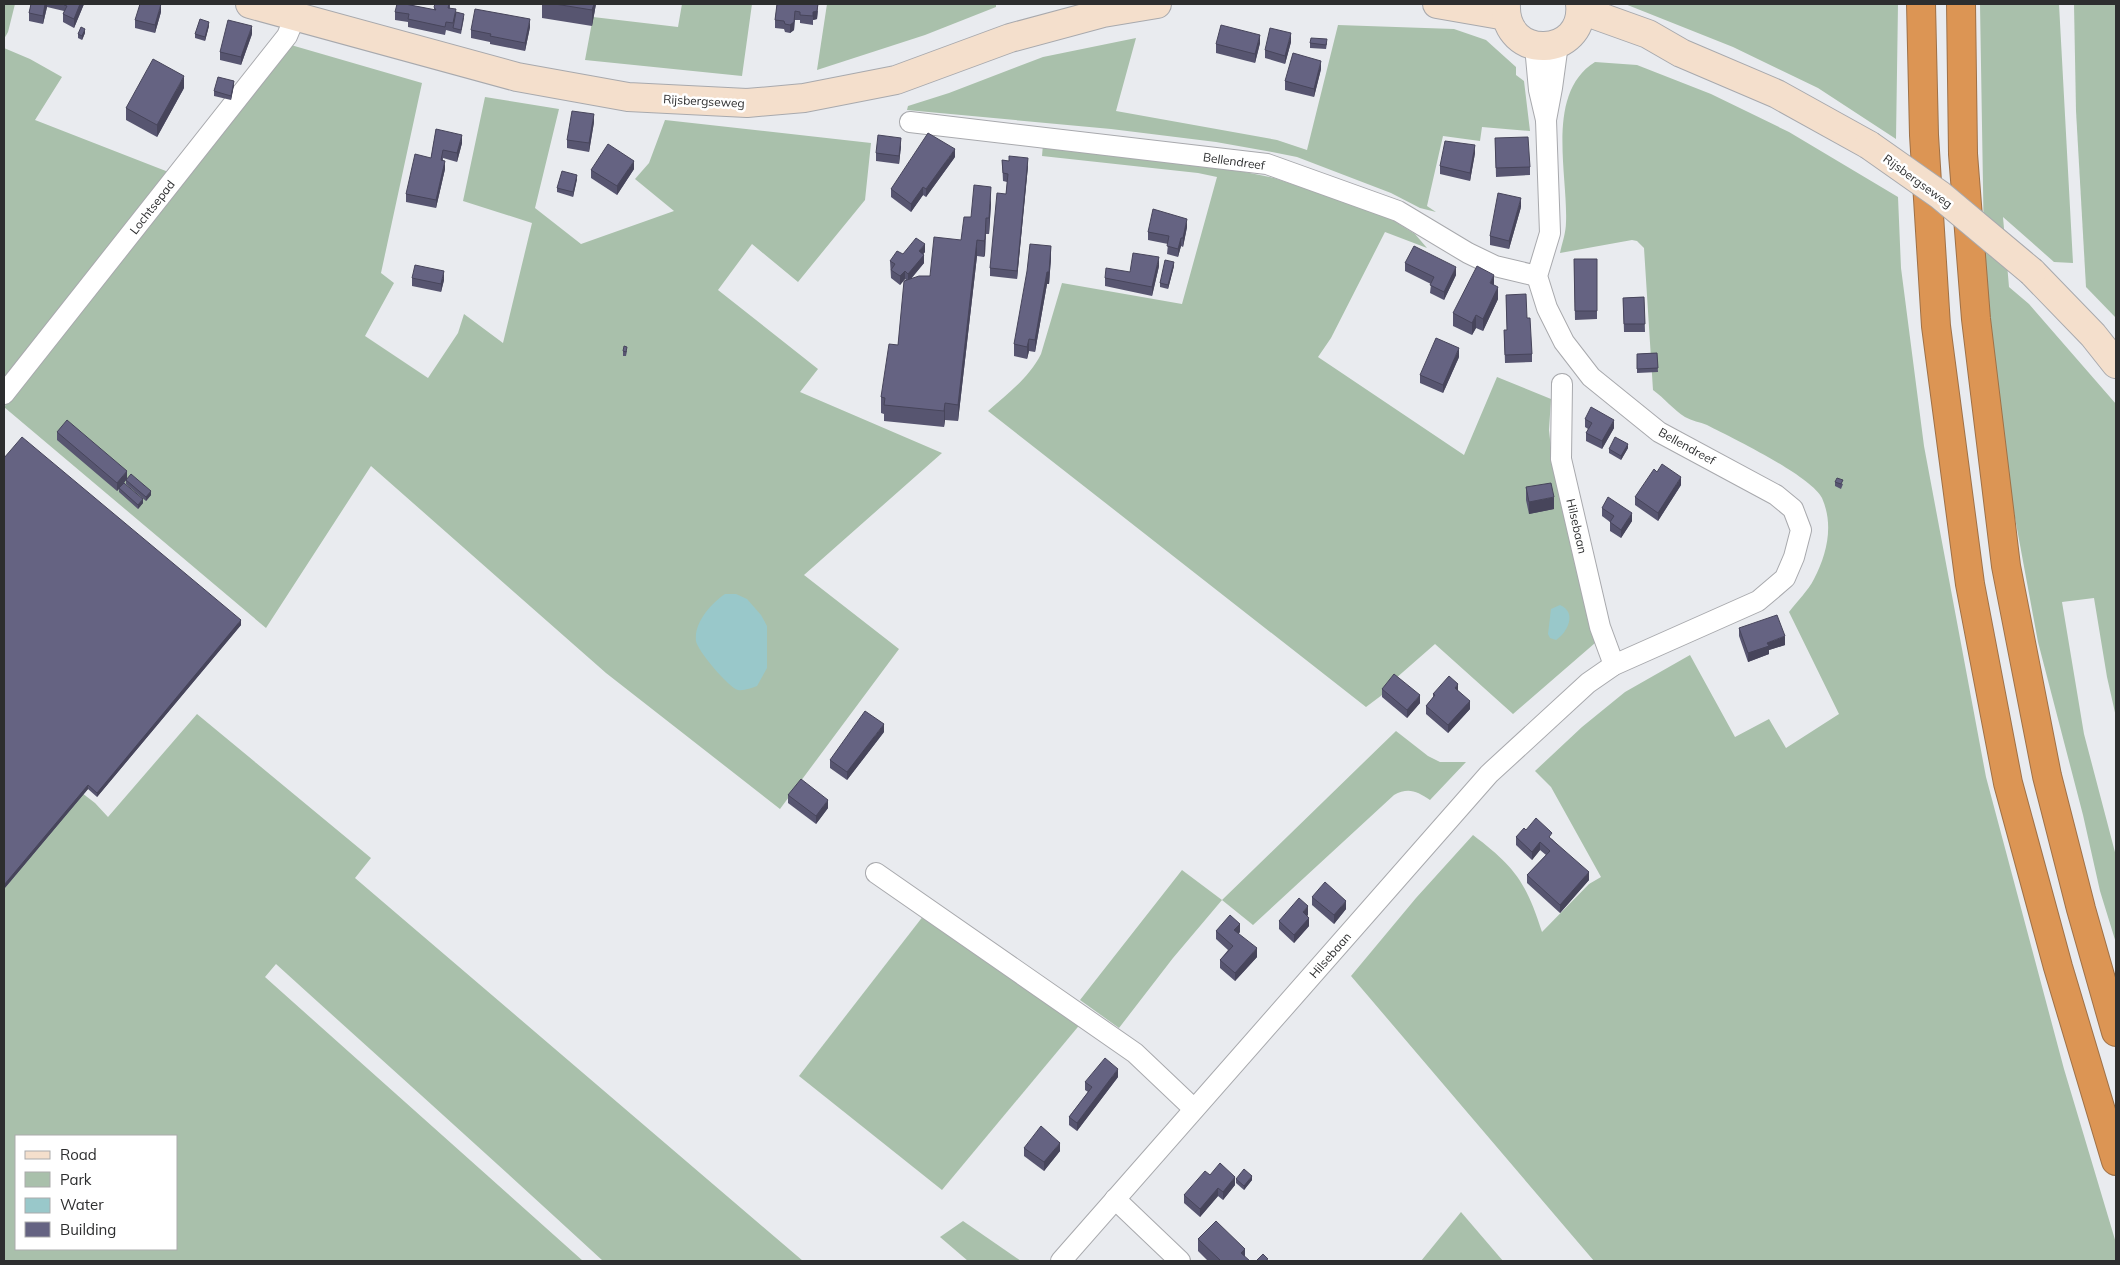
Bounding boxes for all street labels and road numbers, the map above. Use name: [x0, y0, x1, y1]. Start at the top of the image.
street label: Rijsbergseweg: [663, 91, 745, 111]
street label: Bellendreef: [1202, 149, 1267, 173]
street label: Rijsbergseweg: [1881, 151, 1955, 211]
street label: Lochtsepad: [126, 177, 178, 237]
street label: Bellendreef: [1656, 424, 1719, 468]
street label: Hilsebaan: [1563, 497, 1591, 555]
street label: Hilsebaan: [1306, 929, 1354, 981]

